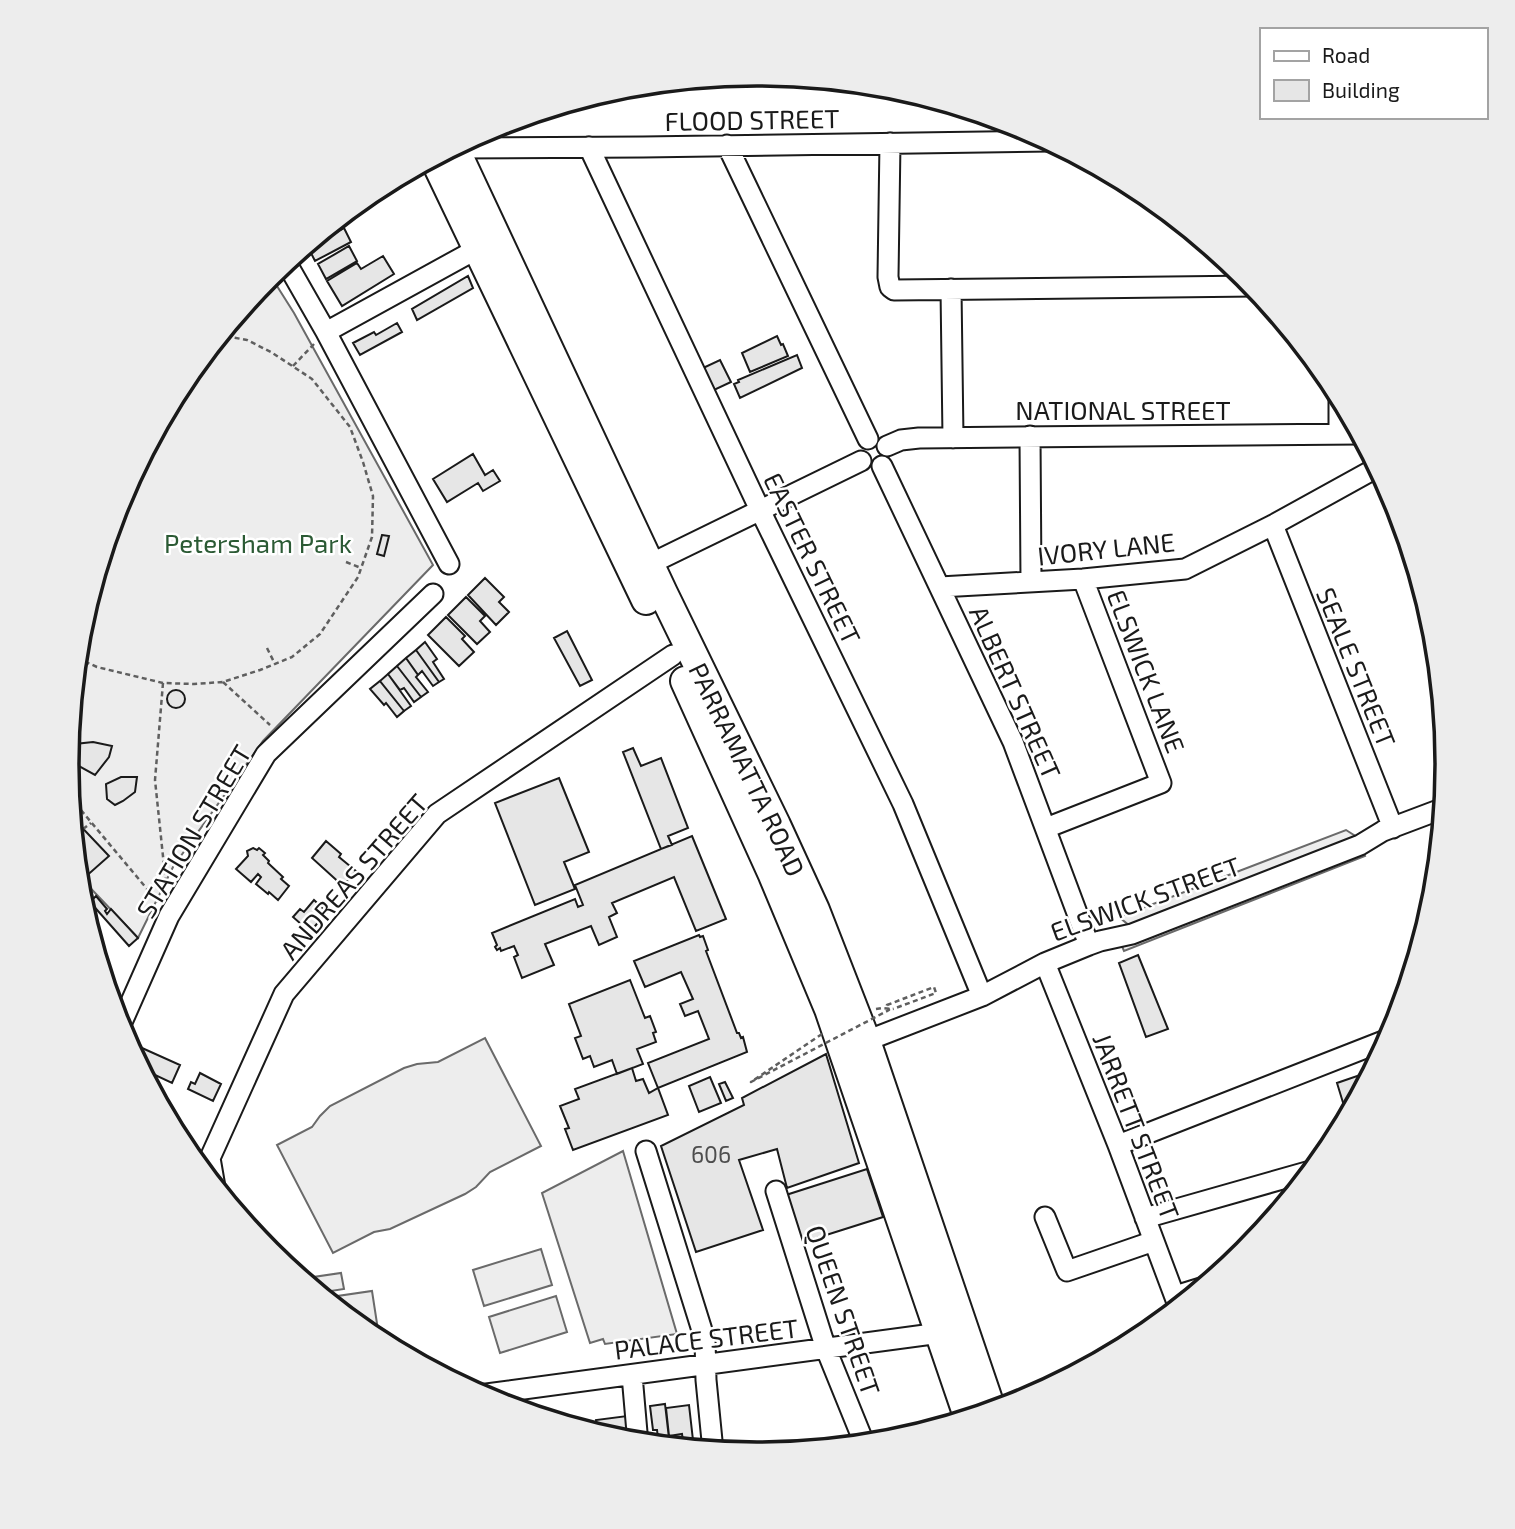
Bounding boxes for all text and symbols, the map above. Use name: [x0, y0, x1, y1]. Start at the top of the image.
legend: [1260, 28, 1487, 119]
text: Road: [1322, 42, 1370, 67]
text: Building: [1322, 77, 1400, 102]
street label: FLOOD STREET: [664, 102, 840, 136]
street label: NATIONAL STREET: [1015, 394, 1231, 425]
street label: EASTER STREET: [758, 467, 868, 649]
street label: IVORY LANE: [1036, 525, 1176, 571]
park label: Petersham Park: [164, 527, 352, 558]
street label: SEALE STREET: [1311, 583, 1403, 751]
street label: ELSWICK LANE: [1102, 585, 1192, 757]
street label: ALBERT STREET: [964, 601, 1068, 783]
street label: PARRAMATTA ROAD: [684, 657, 813, 881]
street label: STATION STREET: [129, 739, 257, 923]
street label: ANDREAS STREET: [273, 787, 433, 965]
street label: ELSWICK STREET: [1046, 849, 1244, 947]
street label: JARRETT STREET: [1087, 1028, 1187, 1224]
house number: 606: [691, 1140, 731, 1168]
street label: QUEEN STREET: [800, 1221, 888, 1399]
street label: PALACE STREET: [612, 1311, 800, 1365]

